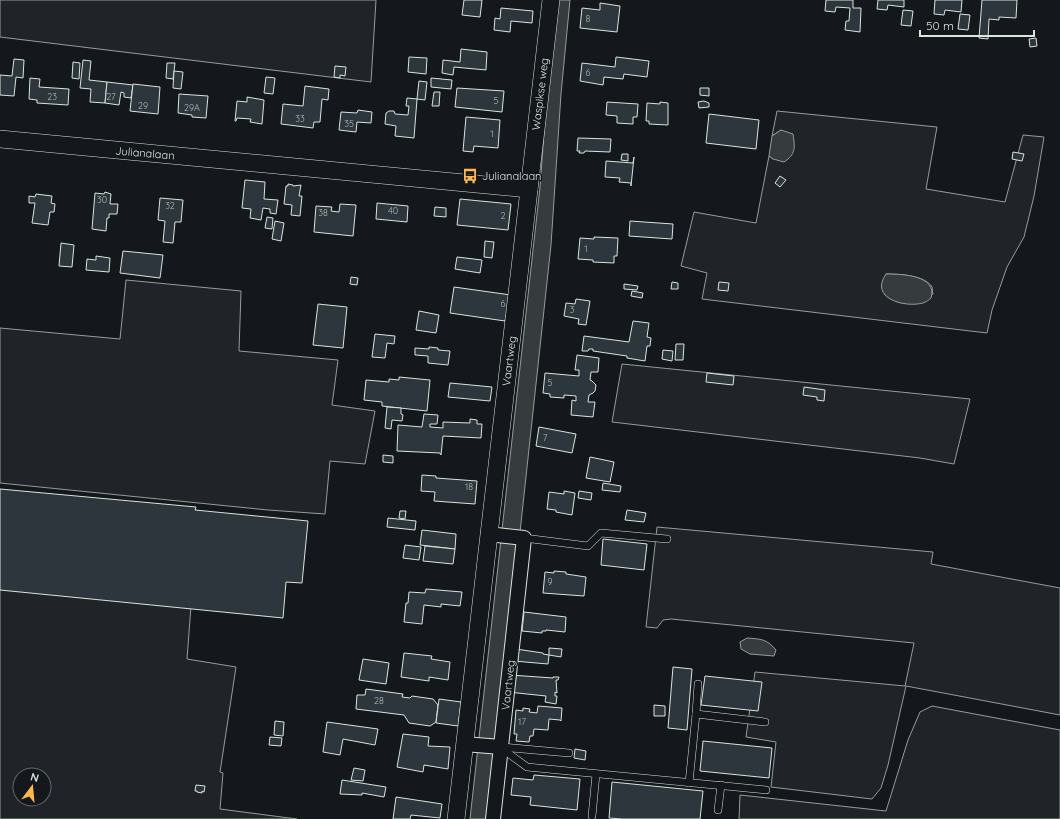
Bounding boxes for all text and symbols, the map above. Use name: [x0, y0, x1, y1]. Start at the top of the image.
scale bar: [920, 12, 1034, 38]
house number: 8: [586, 13, 591, 24]
text: 50 m: [926, 18, 954, 33]
street label: Waspikse weg: [529, 57, 551, 131]
house number: 6: [586, 67, 591, 78]
house number: 23: [47, 91, 57, 102]
house number: 27: [106, 91, 116, 102]
house number: 5: [494, 95, 499, 106]
house number: 29: [138, 100, 148, 111]
house number: 29A: [184, 102, 200, 113]
house number: 33: [295, 113, 305, 124]
house number: 35: [344, 118, 354, 129]
house number: 1: [490, 128, 494, 139]
street label: Julianalaan: [115, 143, 175, 163]
bus stop icon: Julianalaan: [461, 167, 479, 185]
place label: Julianalaan: [482, 169, 541, 183]
house number: 30: [97, 194, 107, 205]
house number: 32: [165, 200, 175, 211]
house number: 40: [388, 205, 398, 216]
house number: 38: [318, 207, 328, 218]
house number: 2: [501, 210, 506, 221]
house number: 1: [584, 243, 588, 254]
house number: 6: [501, 298, 506, 309]
house number: 3: [570, 304, 575, 315]
street label: Vaartweg: [499, 335, 519, 387]
house number: 5: [548, 377, 553, 388]
house number: 7: [543, 432, 548, 443]
house number: 18: [465, 481, 473, 492]
house number: 9: [547, 576, 553, 587]
street label: Vaartweg: [498, 659, 518, 711]
house number: 28: [374, 695, 384, 706]
house number: 17: [518, 716, 526, 727]
north arrow: [12, 767, 52, 807]
text: N: [29, 770, 41, 785]

